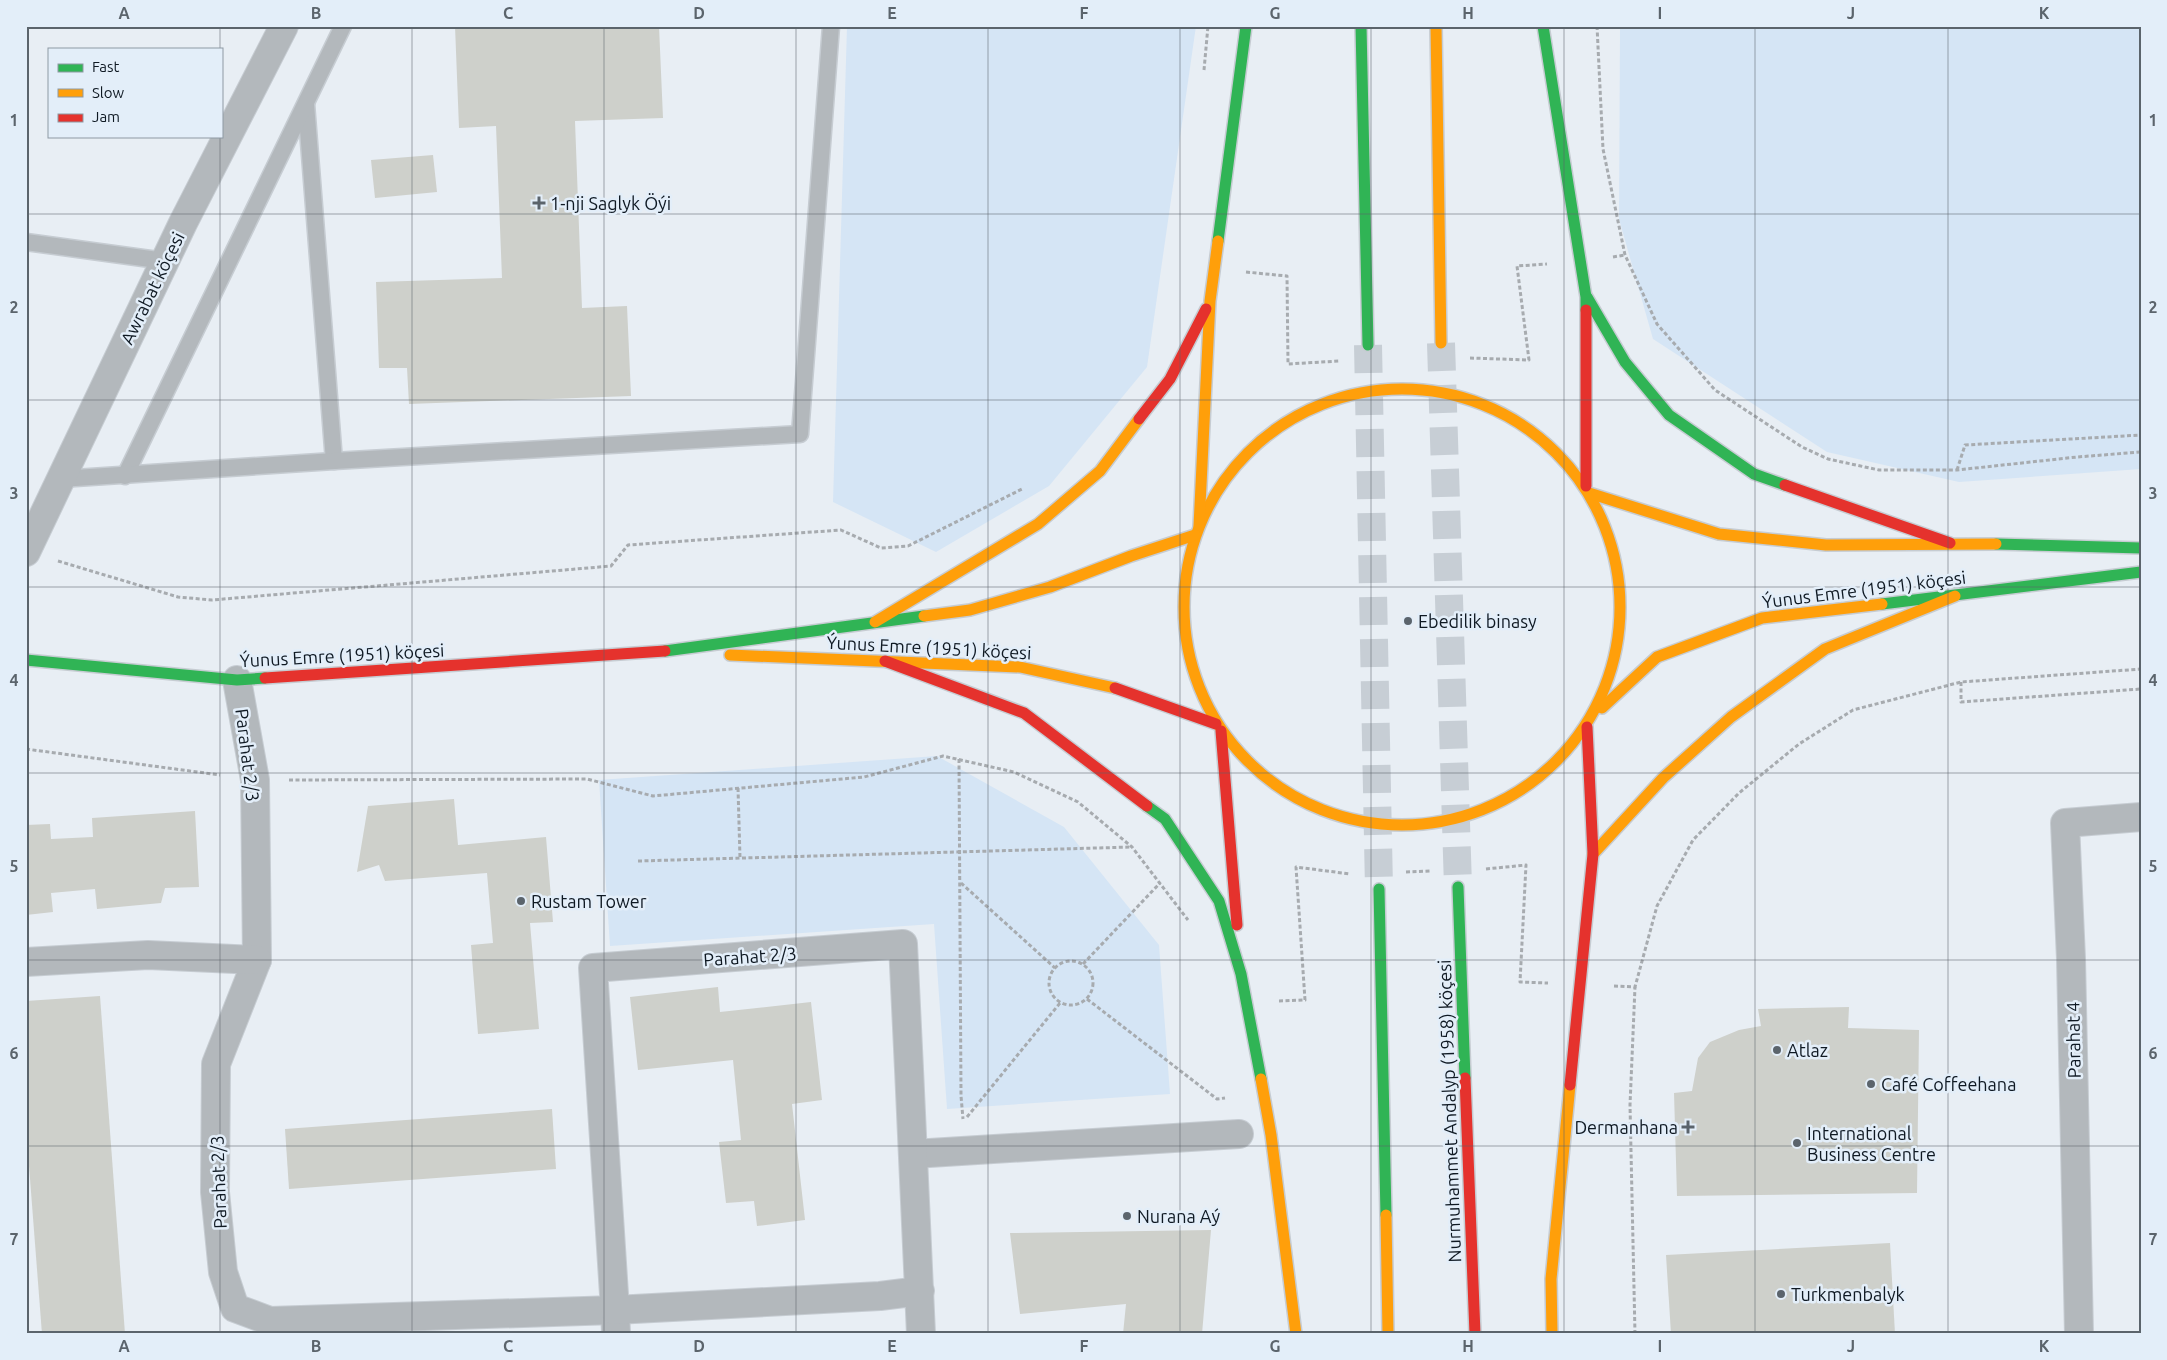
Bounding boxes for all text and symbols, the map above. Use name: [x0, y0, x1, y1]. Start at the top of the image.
text: A: [118, 4, 130, 22]
text: B: [311, 4, 321, 22]
text: C: [503, 4, 513, 22]
text: D: [693, 4, 705, 22]
text: E: [887, 4, 897, 22]
text: F: [1080, 4, 1089, 22]
text: G: [1269, 4, 1281, 22]
text: H: [1462, 4, 1474, 22]
text: I: [1658, 4, 1662, 22]
text: J: [1847, 4, 1855, 22]
text: K: [2039, 4, 2050, 22]
legend: [48, 48, 222, 138]
text: Fast: [92, 58, 120, 75]
text: Slow: [92, 84, 125, 101]
text: Jam: [92, 108, 120, 125]
text: 1: [9, 111, 19, 129]
text: 1: [2148, 111, 2158, 129]
place label: 1-nji Saglyk Öýi: [550, 193, 671, 213]
marker: 1-nji Saglyk Öýi: [532, 196, 546, 210]
street label: Awrabat köçesi: [116, 229, 188, 347]
text: 2: [9, 298, 19, 316]
text: 2: [2148, 298, 2158, 316]
text: 3: [9, 484, 19, 502]
text: 3: [2148, 484, 2158, 502]
street label: Ýunus Emre (1951) köçesi: [1761, 566, 1967, 612]
place label: Ebedilik binasy: [1418, 611, 1537, 631]
marker: Ebedilik binasy: [1402, 615, 1414, 627]
street label: Ýunus Emre (1951) köçesi: [826, 631, 1032, 663]
street label: Ýunus Emre (1951) köçesi: [239, 639, 445, 671]
text: 4: [9, 671, 19, 689]
text: 4: [2148, 671, 2158, 689]
street label: Parahat 2/3: [232, 707, 264, 803]
text: 5: [9, 857, 19, 875]
text: 5: [2148, 857, 2158, 875]
place label: Rustam Tower: [531, 891, 647, 911]
marker: Rustam Tower: [515, 895, 527, 907]
street label: Parahat 2/3: [703, 943, 797, 969]
street label: Nurmuhammet Andalyp (1958) köçesi: [1434, 959, 1465, 1263]
street label: Parahat 4: [2062, 1001, 2084, 1079]
place label: Atlaz: [1787, 1040, 1828, 1060]
text: 6: [9, 1044, 19, 1062]
marker: Atlaz: [1771, 1044, 1783, 1056]
text: 6: [2148, 1044, 2158, 1062]
place label: Café Coffeehana: [1881, 1074, 2016, 1094]
marker: Café Coffeehana: [1865, 1078, 1877, 1090]
place label: Dermanhana: [1574, 1117, 1678, 1137]
marker: Dermanhana: [1682, 1121, 1694, 1133]
place label: International Business Centre: [1807, 1123, 1936, 1164]
street label: Parahat 2/3: [206, 1135, 230, 1229]
marker: International Business Centre: [1791, 1137, 1803, 1149]
place label: Nurana Aý: [1137, 1206, 1220, 1226]
marker: Nurana Aý: [1121, 1210, 1133, 1222]
text: 7: [9, 1230, 19, 1248]
text: 7: [2148, 1230, 2158, 1248]
place label: Turkmenbalyk: [1791, 1284, 1905, 1304]
marker: Turkmenbalyk: [1775, 1288, 1787, 1300]
text: A: [118, 1337, 130, 1355]
text: B: [311, 1337, 321, 1355]
text: C: [503, 1337, 513, 1355]
text: D: [693, 1337, 705, 1355]
text: E: [887, 1337, 897, 1355]
text: F: [1080, 1337, 1089, 1355]
text: G: [1269, 1337, 1281, 1355]
text: H: [1462, 1337, 1474, 1355]
text: I: [1658, 1337, 1662, 1355]
text: J: [1847, 1337, 1855, 1355]
text: K: [2039, 1337, 2050, 1355]

